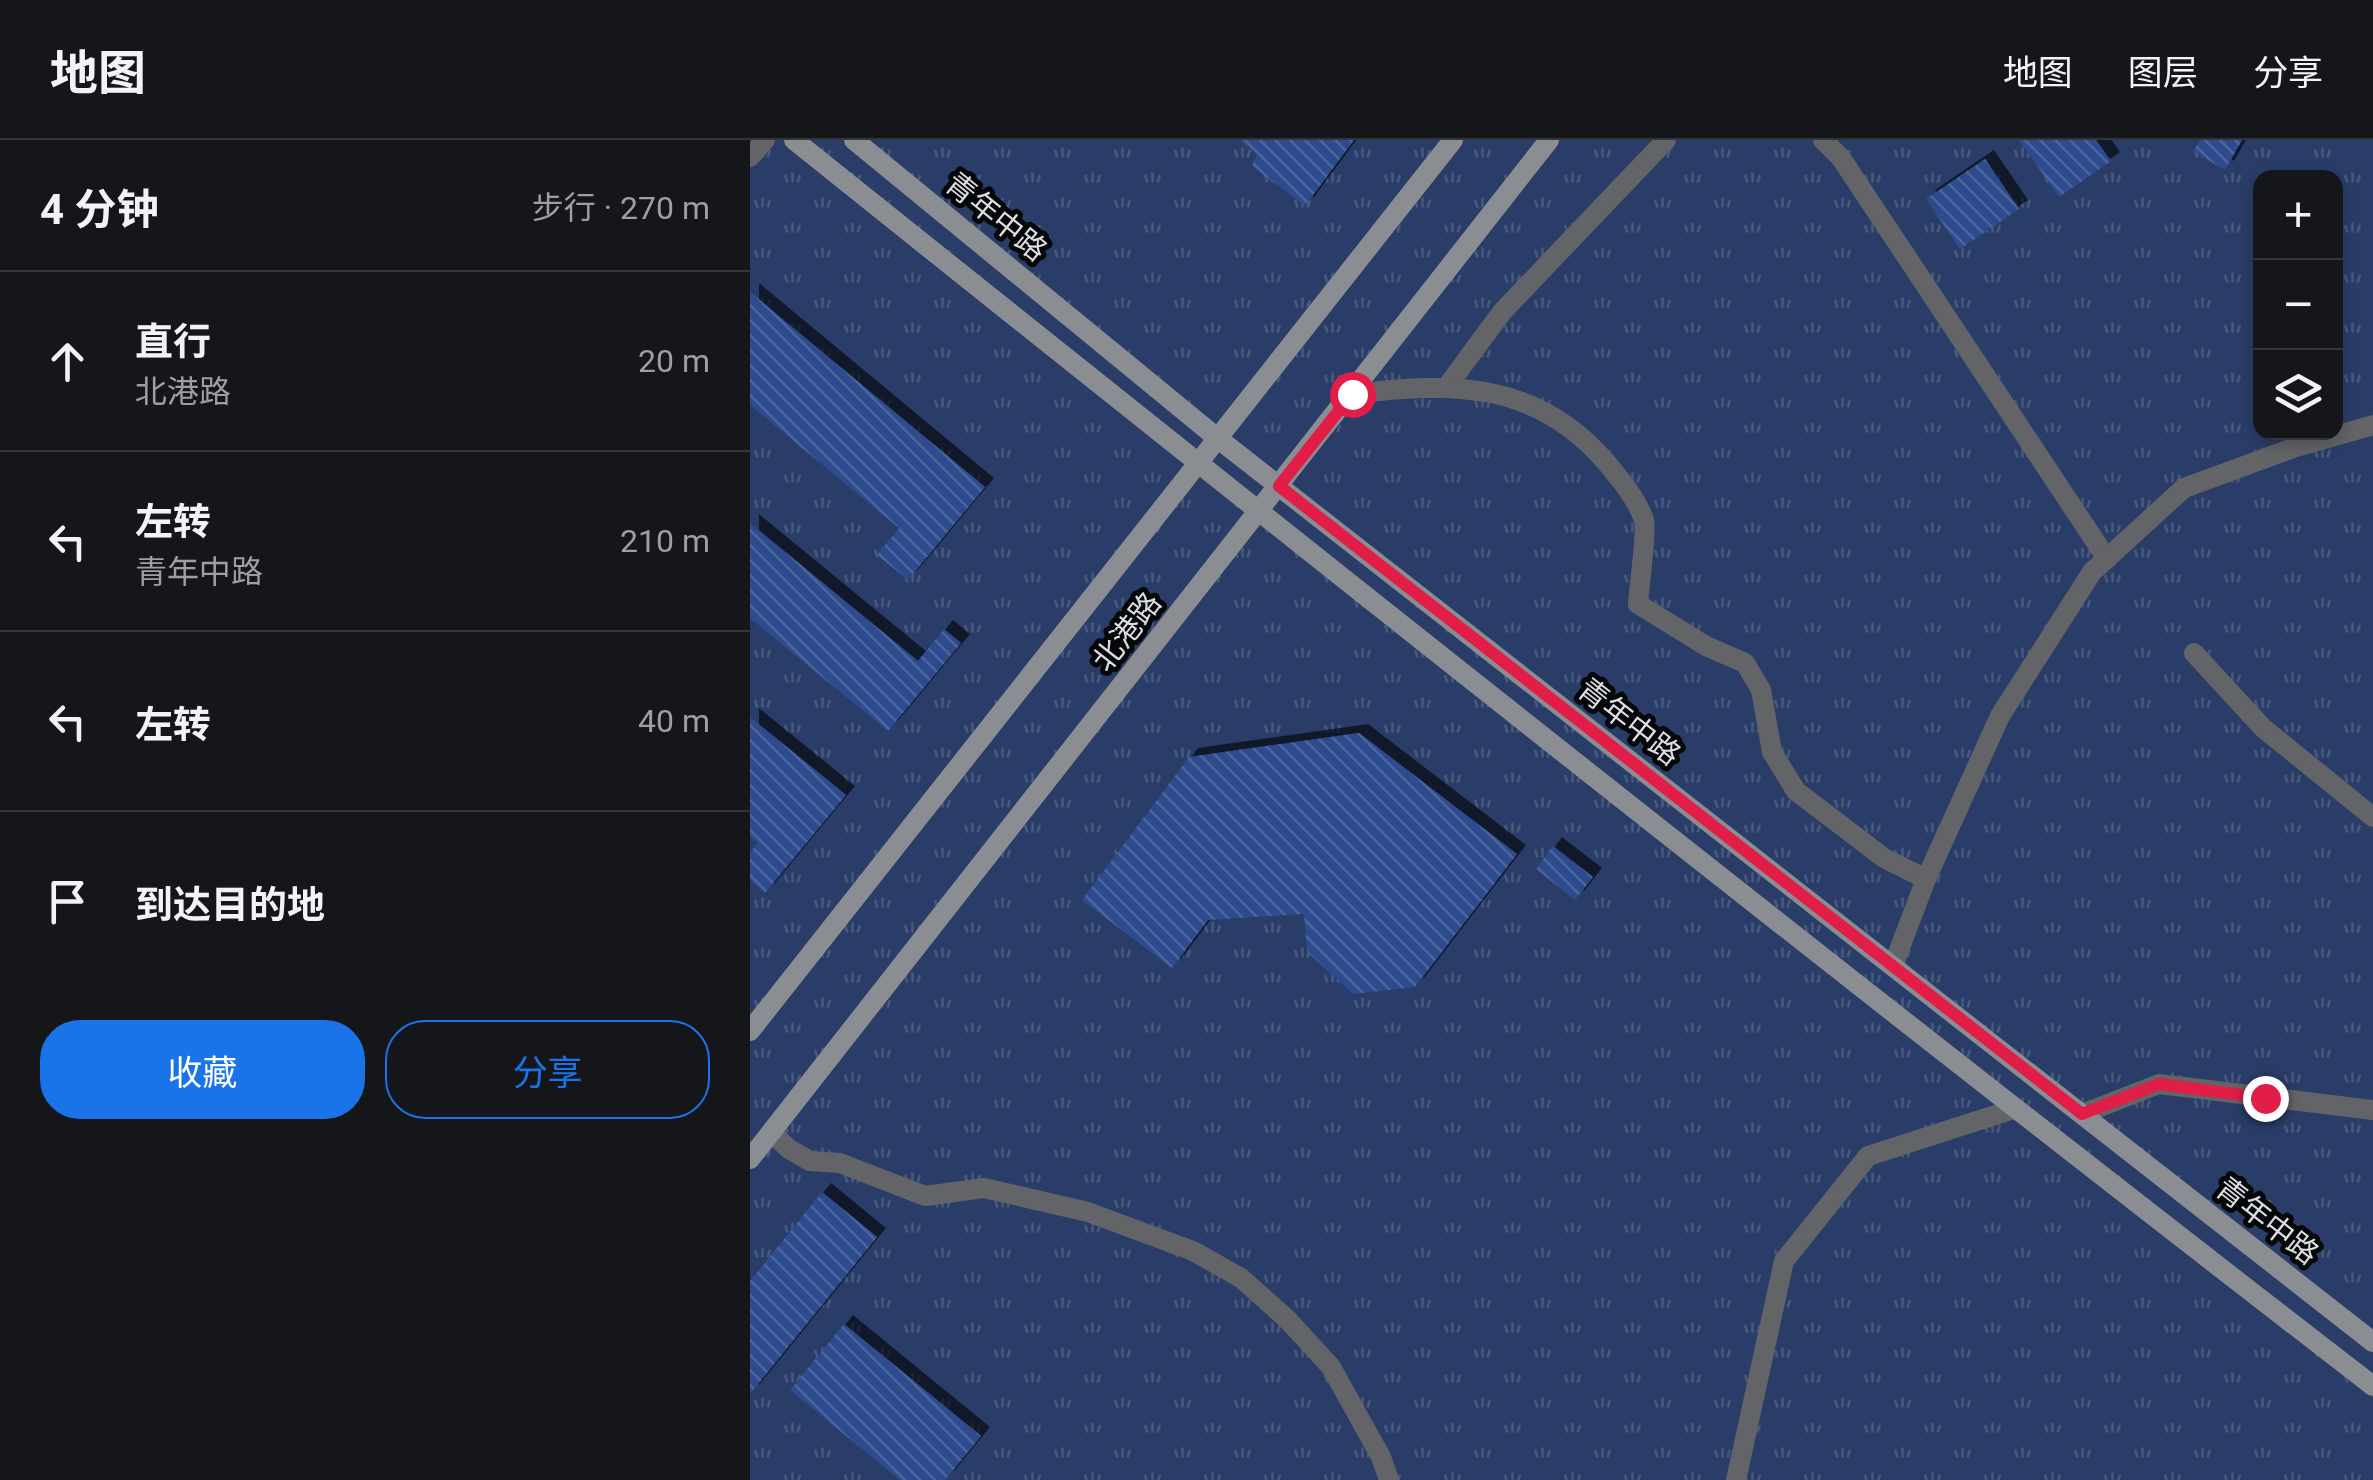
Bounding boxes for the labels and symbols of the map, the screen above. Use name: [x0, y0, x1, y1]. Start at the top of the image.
street label: 青年中路: [939, 165, 1054, 268]
route start: [1330, 372, 1376, 418]
street label: 北港路: [1085, 585, 1168, 678]
street label: 青年中路: [1571, 671, 1687, 772]
route end: [2243, 1076, 2289, 1122]
street label: 青年中路: [2209, 1170, 2325, 1271]

